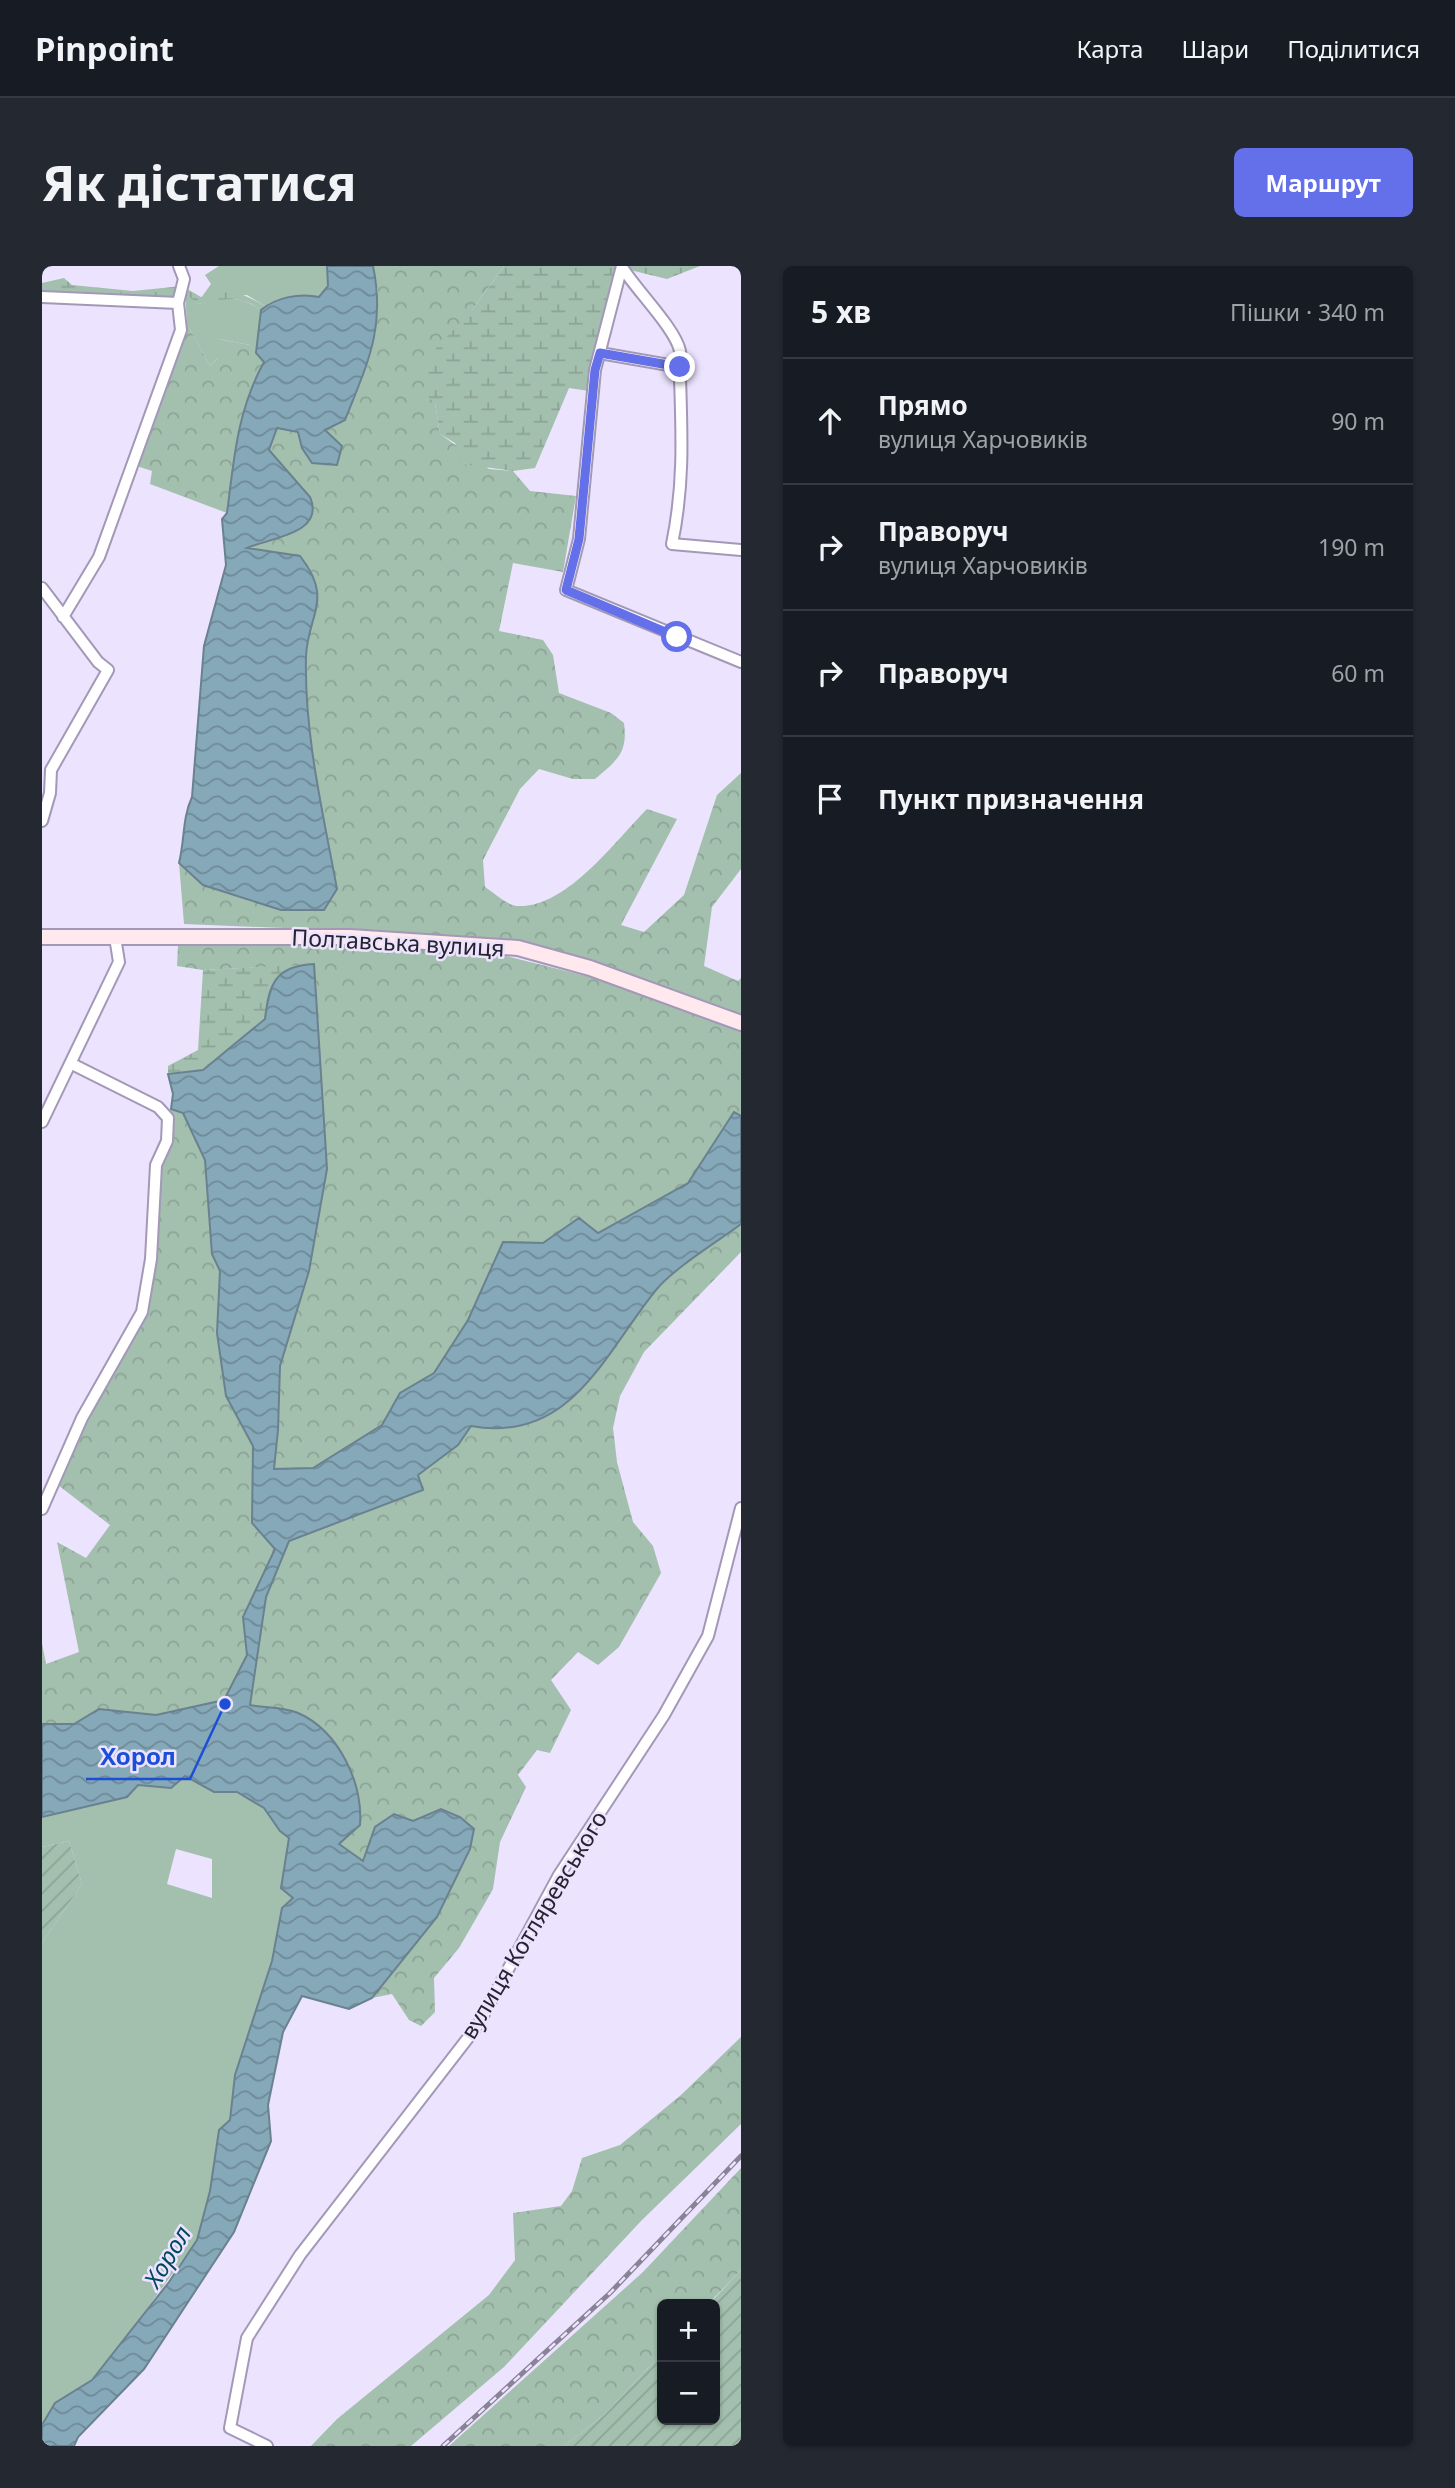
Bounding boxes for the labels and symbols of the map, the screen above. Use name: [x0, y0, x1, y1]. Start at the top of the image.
route end: [664, 351, 695, 382]
route start: [661, 621, 692, 652]
street label: Полтавська вулиця: [291, 920, 505, 964]
callout: Хорол: [86, 1734, 190, 1779]
text: Хорол: [100, 1739, 176, 1772]
street label: вулиця Котляревського: [452, 1804, 614, 2045]
water label: Хорол: [134, 2219, 198, 2295]

